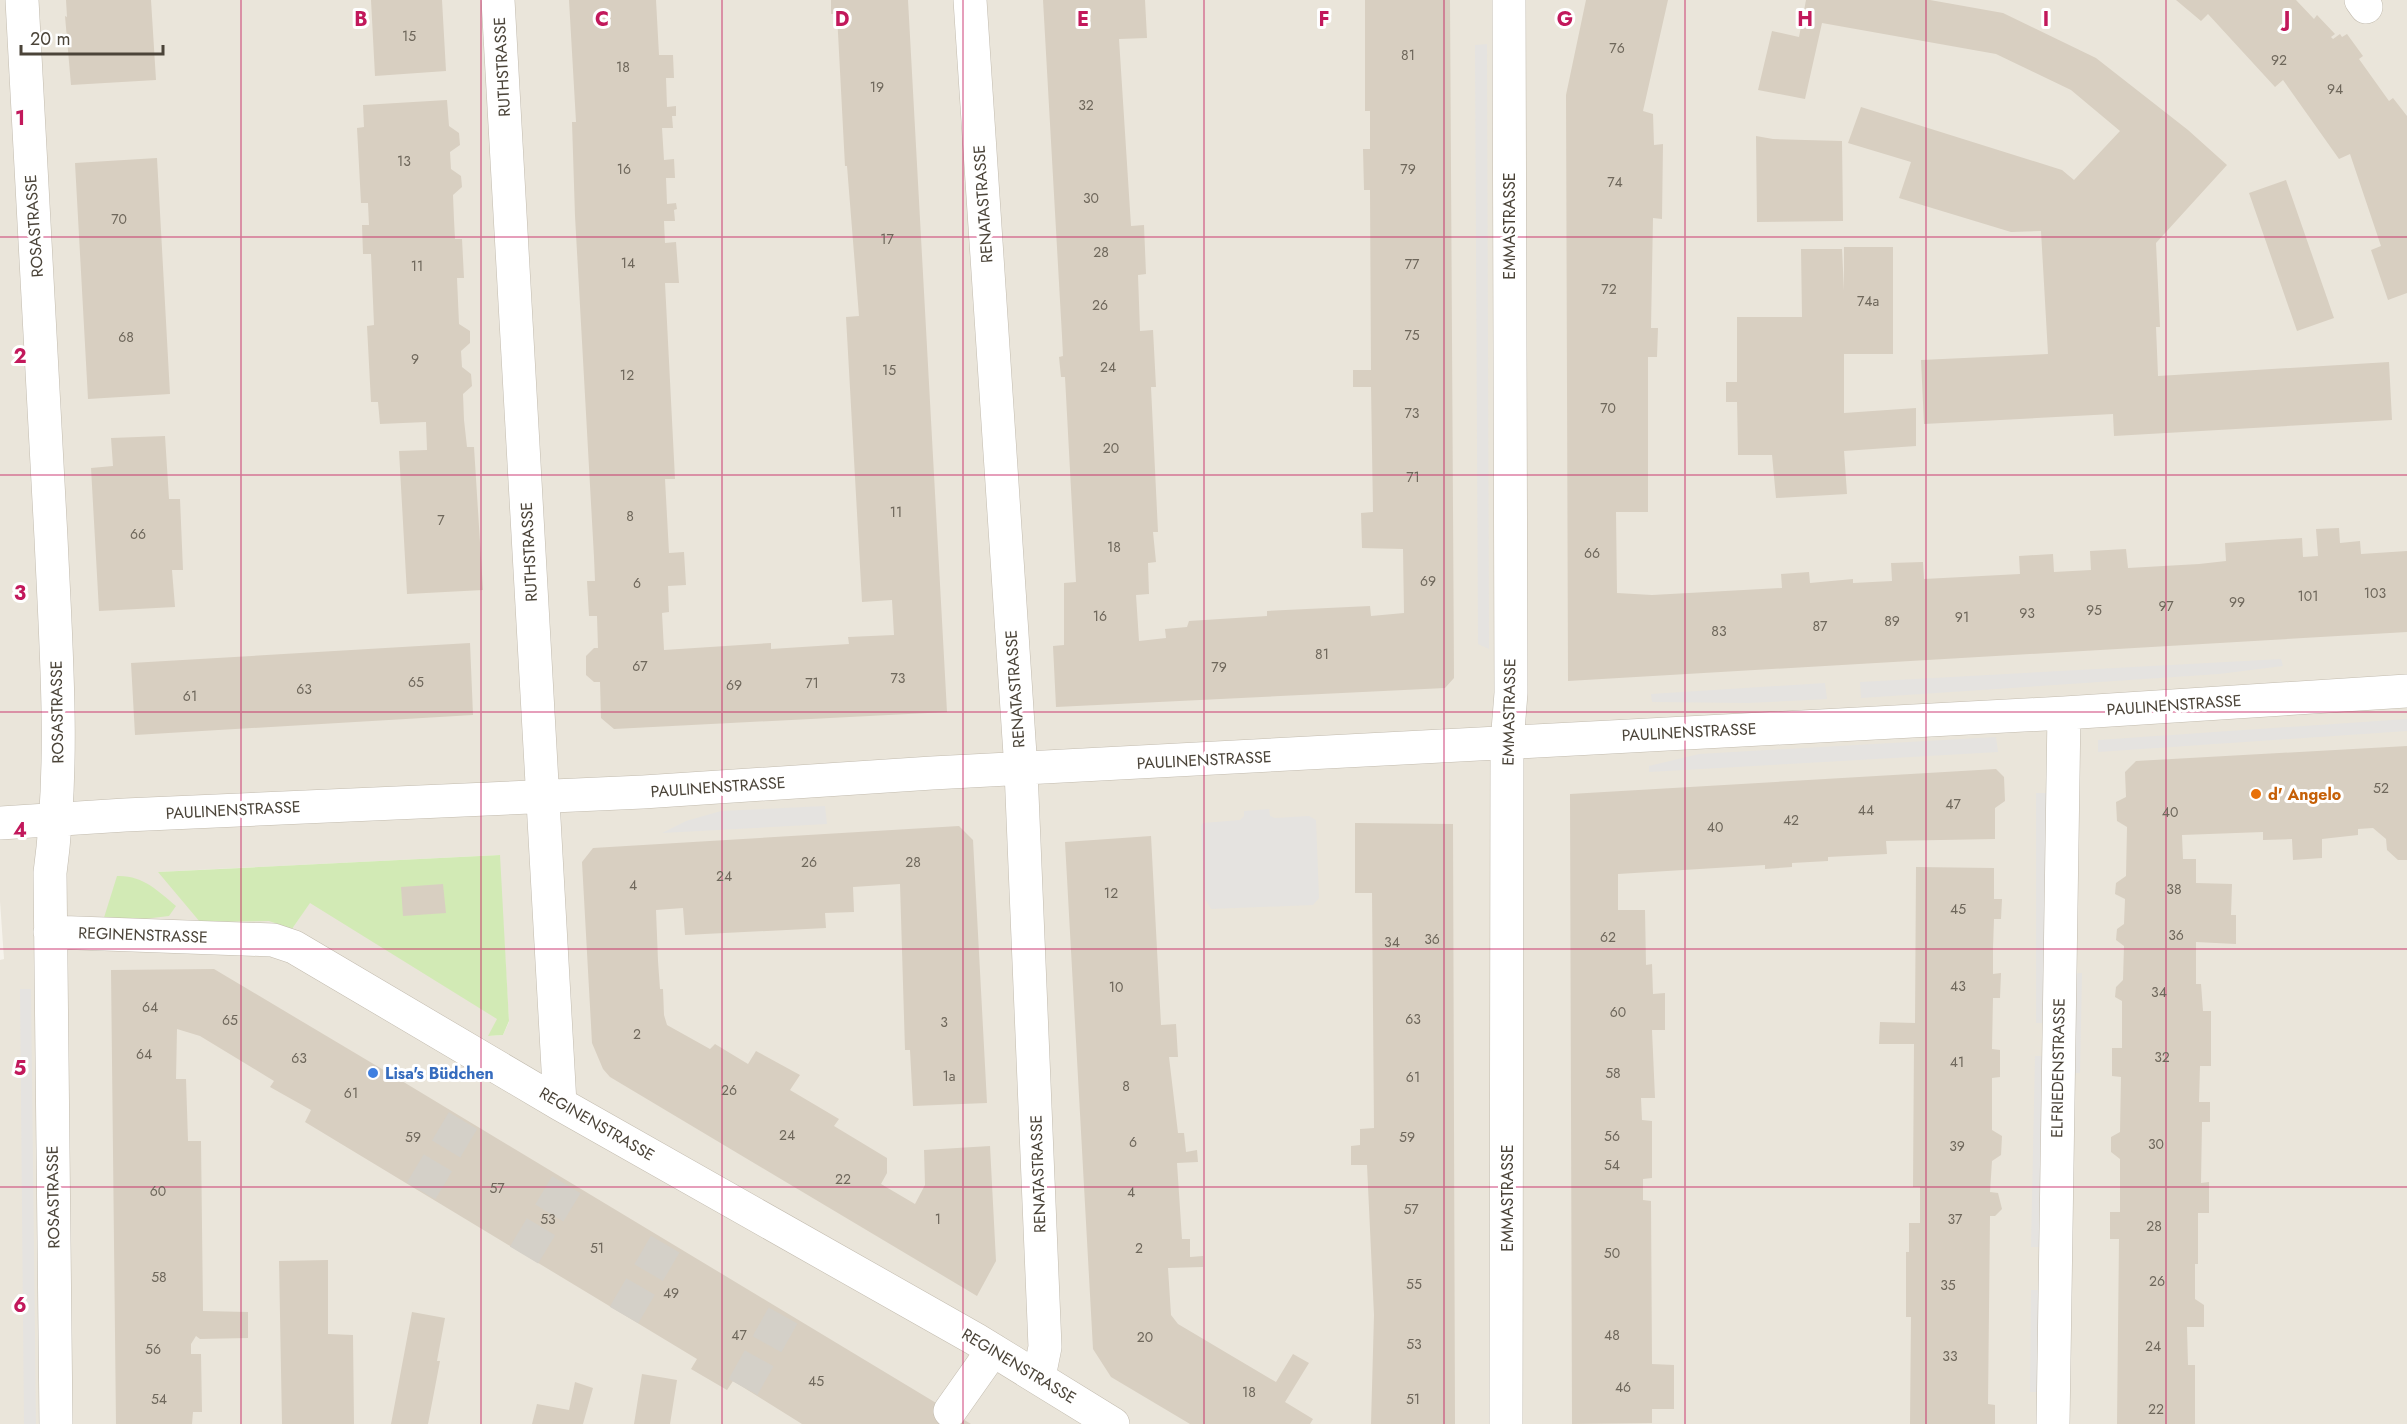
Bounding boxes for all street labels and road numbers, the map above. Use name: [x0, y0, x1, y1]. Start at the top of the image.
street label: RUTHSTRASSE: [488, 17, 516, 117]
street label: RENATASTRASSE: [967, 144, 999, 264]
street label: EMMASTRASSE: [1498, 172, 1521, 280]
street label: ROSASTRASSE: [19, 174, 49, 278]
street label: RUTHSTRASSE: [515, 502, 543, 602]
street label: RENATASTRASSE: [999, 629, 1031, 749]
street label: EMMASTRASSE: [1497, 658, 1521, 766]
street label: ROSASTRASSE: [45, 660, 69, 764]
street label: PAULINENSTRASSE: [2106, 689, 2242, 721]
street label: PAULINENSTRASSE: [1621, 717, 1757, 747]
street label: PAULINENSTRASSE: [1136, 745, 1272, 775]
street label: PAULINENSTRASSE: [650, 771, 786, 803]
street label: PAULINENSTRASSE: [165, 795, 301, 825]
street label: REGINENSTRASSE: [78, 921, 208, 949]
street label: ELFRIEDENSTRASSE: [2045, 998, 2071, 1138]
street label: REGINENSTRASSE: [535, 1082, 659, 1166]
street label: RENATASTRASSE: [1024, 1115, 1052, 1233]
street label: EMMASTRASSE: [1496, 1144, 1519, 1252]
street label: ROSASTRASSE: [41, 1145, 65, 1249]
street label: REGINENSTRASSE: [957, 1323, 1081, 1409]

